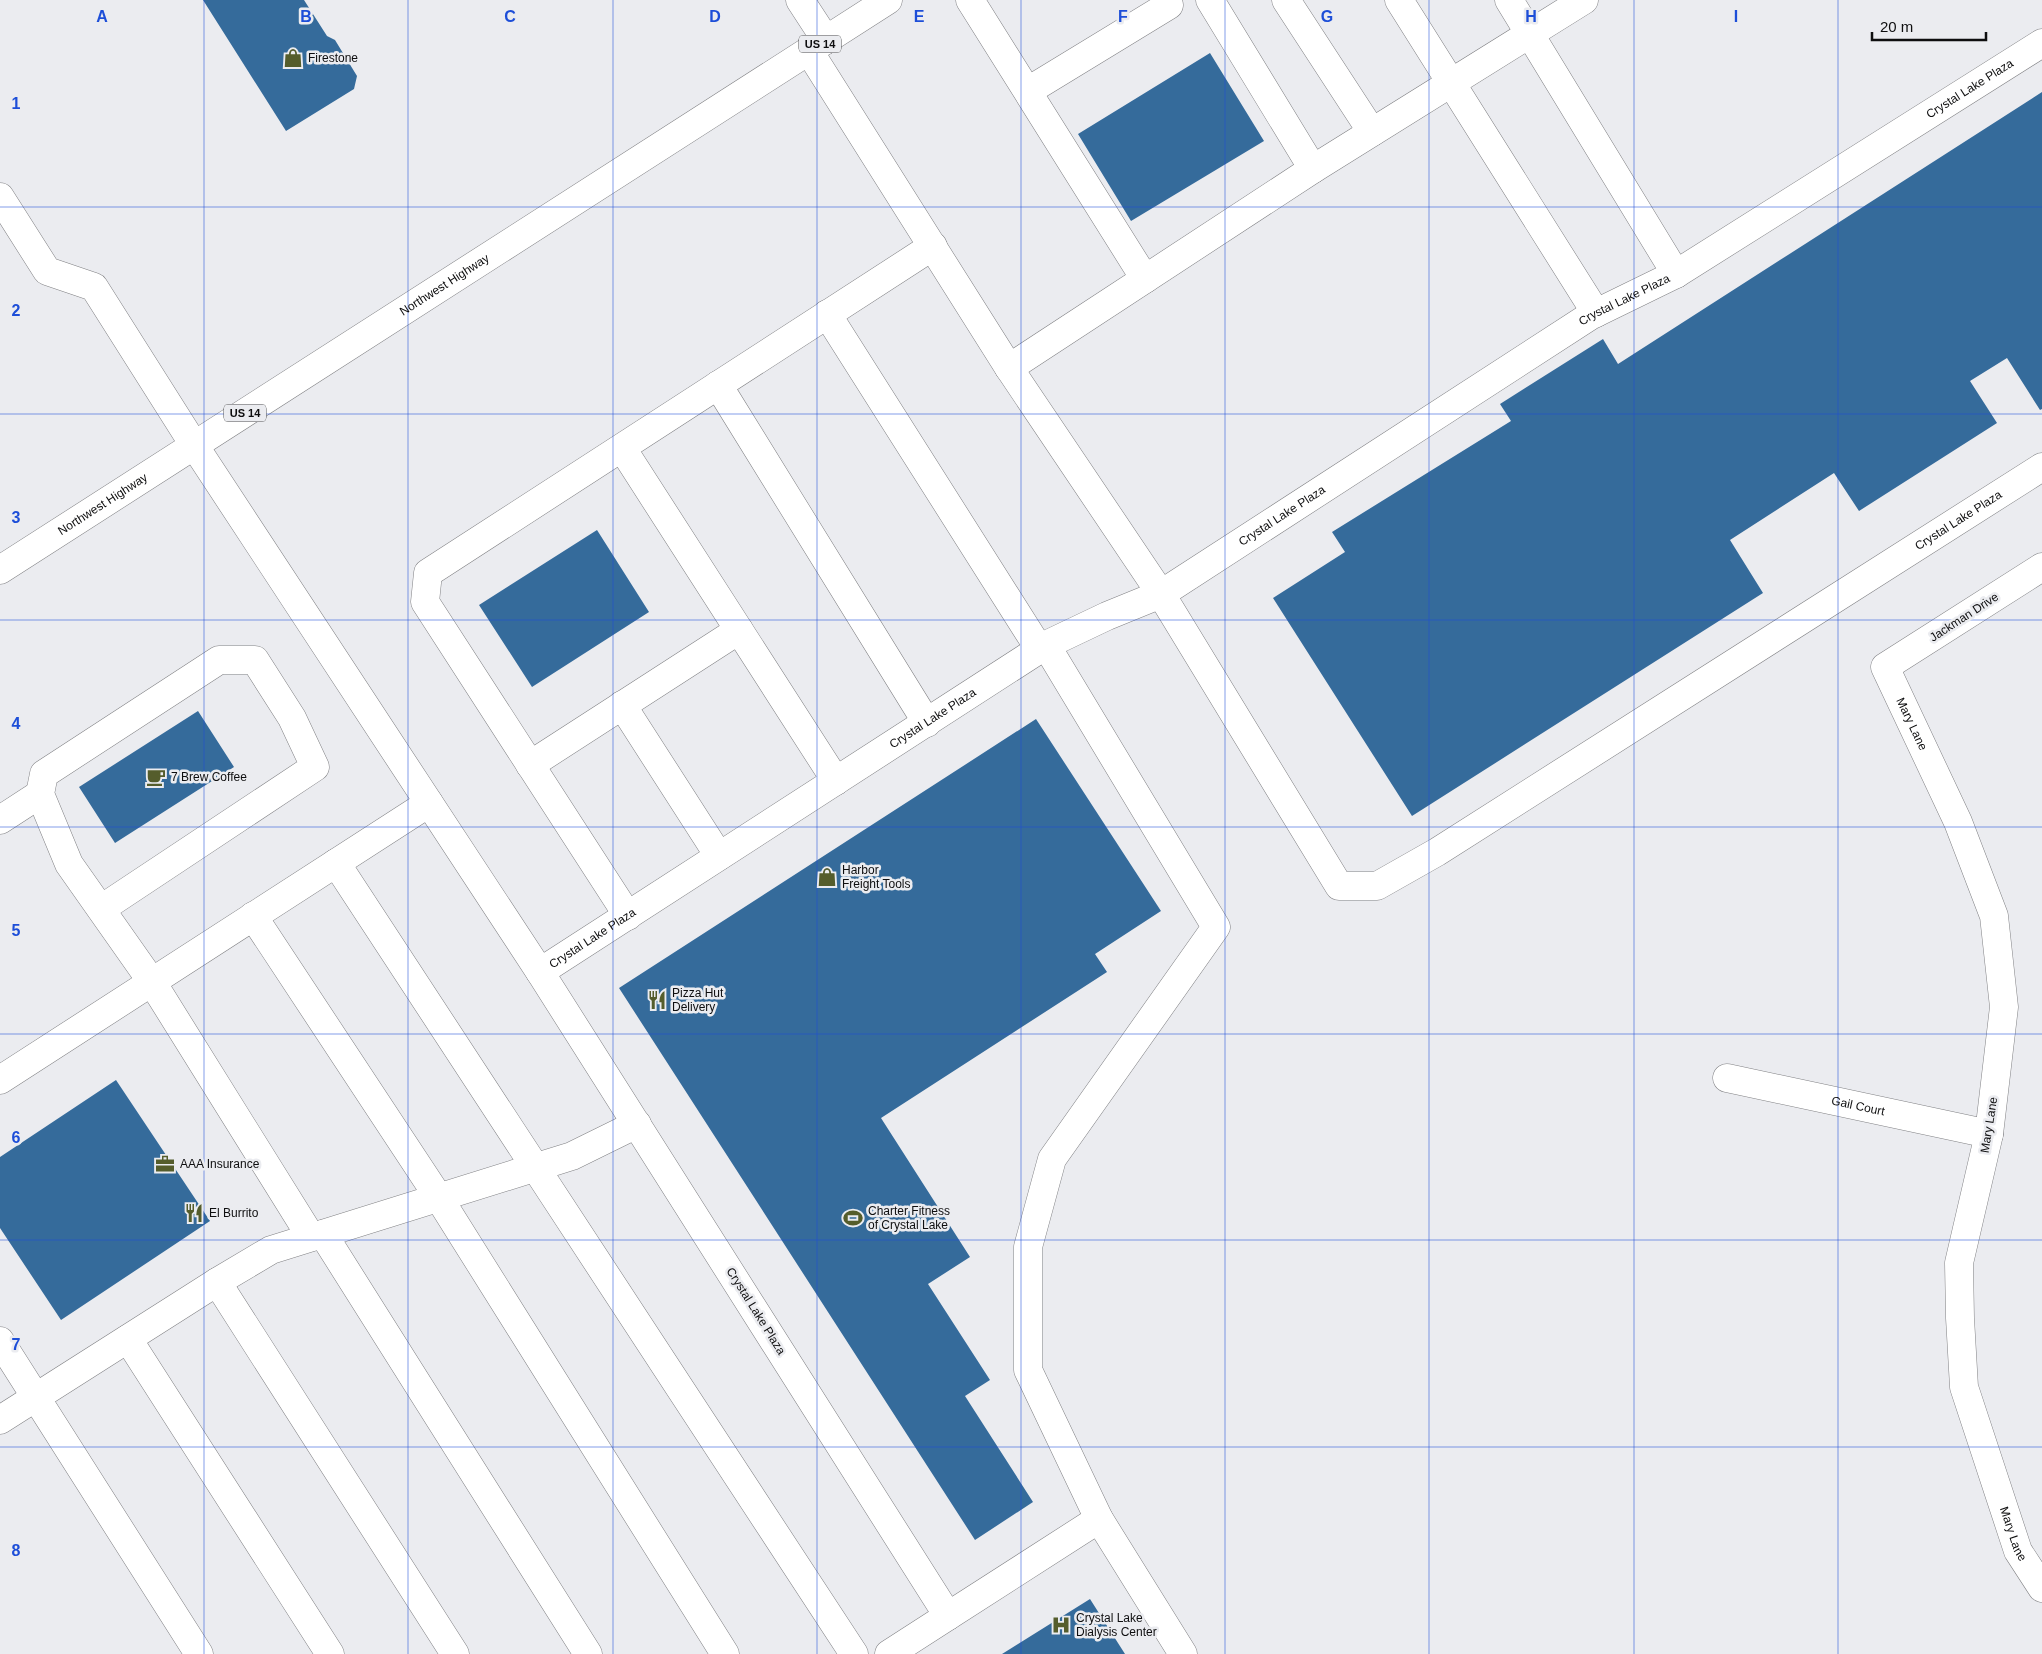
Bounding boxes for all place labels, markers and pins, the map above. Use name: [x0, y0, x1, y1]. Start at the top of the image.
shop icon: Firestone: [282, 47, 304, 69]
place label: Firestone: [308, 51, 358, 65]
cafe icon: 7 Brew Coffee: [145, 766, 167, 788]
place label: 7 Brew Coffee: [171, 770, 247, 784]
place label: Harbor Freight Tools: [842, 863, 910, 891]
shop icon: Harbor Freight Tools: [816, 866, 838, 888]
place label: Pizza Hut Delivery: [672, 986, 724, 1014]
restaurant icon: Pizza Hut Delivery: [646, 989, 668, 1011]
office icon: AAA Insurance: [154, 1153, 176, 1175]
place label: AAA Insurance: [180, 1157, 260, 1171]
restaurant icon: El Burrito: [183, 1202, 205, 1224]
place label: Charter Fitness of Crystal Lake: [868, 1204, 950, 1232]
place label: El Burrito: [209, 1206, 259, 1220]
sports icon: Charter Fitness of Crystal Lake: [842, 1207, 864, 1229]
place label: Crystal Lake Dialysis Center: [1076, 1611, 1157, 1639]
hospital icon: Crystal Lake Dialysis Center: [1050, 1614, 1072, 1636]

